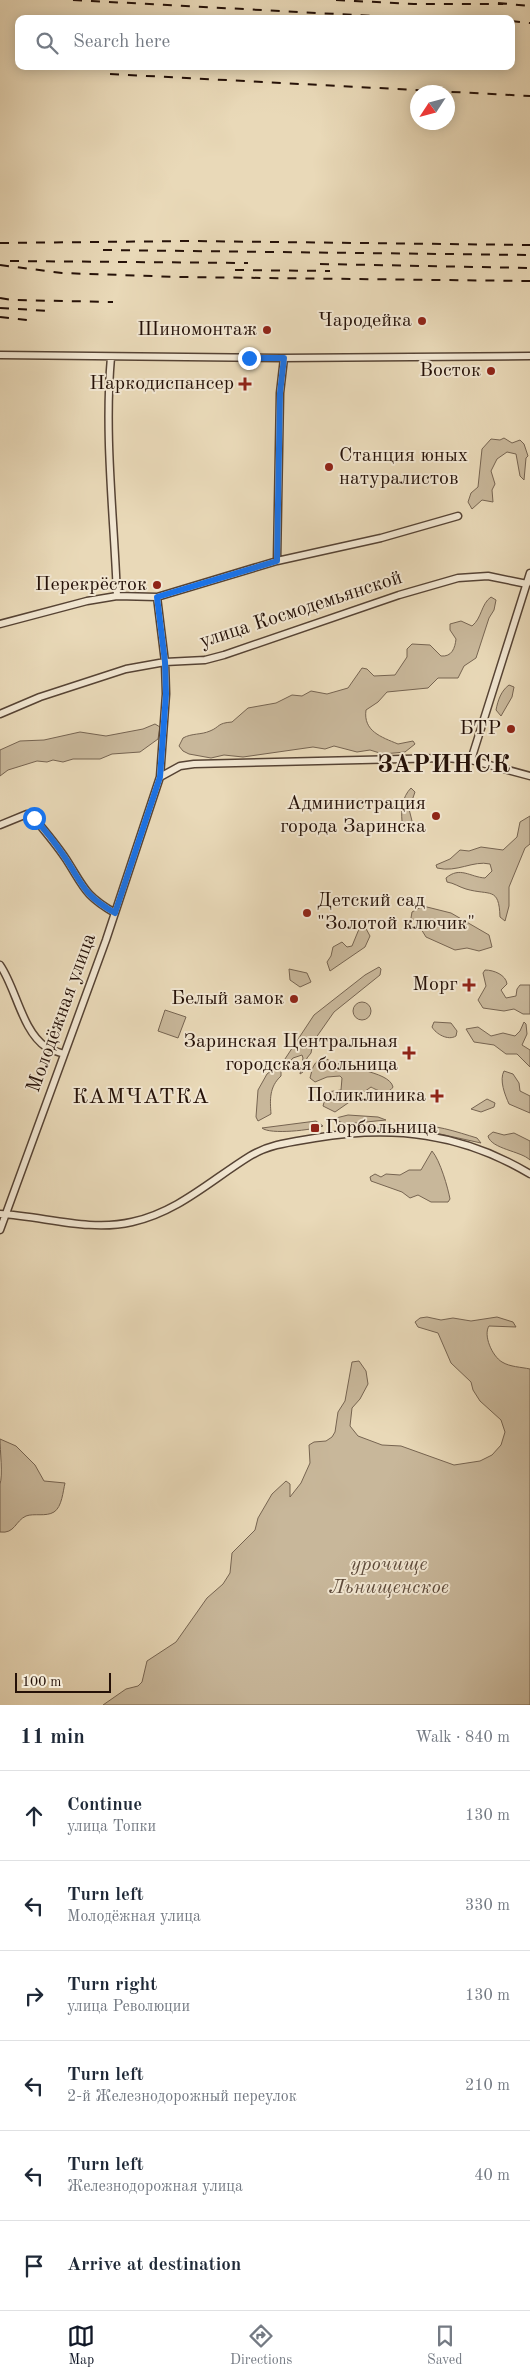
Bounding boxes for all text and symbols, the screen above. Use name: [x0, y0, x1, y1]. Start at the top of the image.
search box: [15, 15, 515, 70]
icon: search: [33, 29, 61, 57]
text: Search here: [73, 33, 170, 52]
north arrow: [410, 85, 455, 130]
place label: Чародейка: [318, 311, 412, 331]
marker: Чародейка: [416, 315, 428, 327]
place label: Шиномонтаж: [137, 320, 257, 340]
marker: Шиномонтаж: [261, 324, 273, 336]
route end: [238, 347, 261, 370]
place label: Восток: [419, 361, 481, 381]
marker: Восток: [485, 365, 497, 377]
place label: Наркодиспансер: [89, 374, 234, 394]
marker: Наркодиспансер: [238, 377, 252, 391]
place label: Станция юных натуралистов: [339, 446, 468, 489]
marker: Станция юных натуралистов: [323, 461, 335, 473]
street label: улица Космодемьянской: [197, 568, 405, 652]
place label: Перекрёсток: [35, 575, 147, 595]
marker: Перекрёсток: [151, 579, 163, 591]
place label: БТР: [460, 719, 501, 739]
marker: БТР: [505, 723, 517, 735]
district label: ЗАРИНСК: [377, 753, 511, 778]
place label: Администрация города Заринска: [280, 794, 426, 837]
route start: [23, 807, 46, 830]
marker: Администрация города Заринска: [430, 810, 442, 822]
place label: Детский сад "Золотой ключик": [317, 891, 475, 934]
marker: Детский сад "Золотой ключик": [301, 907, 313, 919]
street label: Молодёжная улица: [24, 931, 100, 1095]
place label: Морг: [412, 975, 458, 995]
marker: Морг: [462, 978, 476, 992]
place label: Белый замок: [171, 989, 284, 1009]
marker: Белый замок: [288, 993, 300, 1005]
place label: Заринская Центральная городская больница: [183, 1032, 398, 1075]
marker: Заринская Центральная городская больница: [402, 1046, 416, 1060]
district label: КАМЧАТКА: [72, 1086, 210, 1108]
place label: Поликлиника: [307, 1086, 426, 1106]
marker: Поликлиника: [430, 1089, 444, 1103]
place label: Горбольница: [325, 1118, 438, 1138]
marker: Горбольница: [309, 1122, 321, 1134]
park label: урочище Льнищенское: [329, 1555, 449, 1598]
scale bar: [15, 1670, 111, 1693]
text: 100 m: [22, 1675, 61, 1689]
text: 11 min: [20, 1727, 85, 1748]
text: Walk · 840 m: [415, 1730, 510, 1746]
text: Continue: [67, 1796, 142, 1815]
icon: ahead: [20, 1802, 48, 1830]
text: 130 m: [465, 1808, 510, 1824]
text: улица Топки: [67, 1819, 156, 1835]
text: Turn left: [67, 1886, 144, 1905]
icon: left: [20, 1892, 48, 1920]
text: 330 m: [465, 1898, 510, 1914]
text: Молодёжная улица: [67, 1909, 201, 1925]
text: Turn right: [67, 1976, 157, 1995]
icon: right: [20, 1982, 48, 2010]
text: 130 m: [465, 1988, 510, 2004]
text: улица Революции: [67, 1999, 190, 2015]
text: Turn left: [67, 2066, 144, 2085]
icon: left: [20, 2072, 48, 2100]
text: 210 m: [465, 2078, 510, 2094]
text: 2-й Железнодорожный переулок: [67, 2089, 297, 2105]
text: Turn left: [67, 2156, 144, 2175]
icon: left: [20, 2162, 48, 2190]
text: 40 m: [474, 2168, 510, 2184]
text: Железнодорожная улица: [67, 2179, 243, 2195]
icon: arrive: [20, 2252, 48, 2280]
text: Arrive at destination: [67, 2256, 241, 2275]
tab: Map: [67, 2322, 95, 2369]
tab: Directions: [230, 2322, 292, 2369]
tab: Saved: [427, 2322, 463, 2369]

